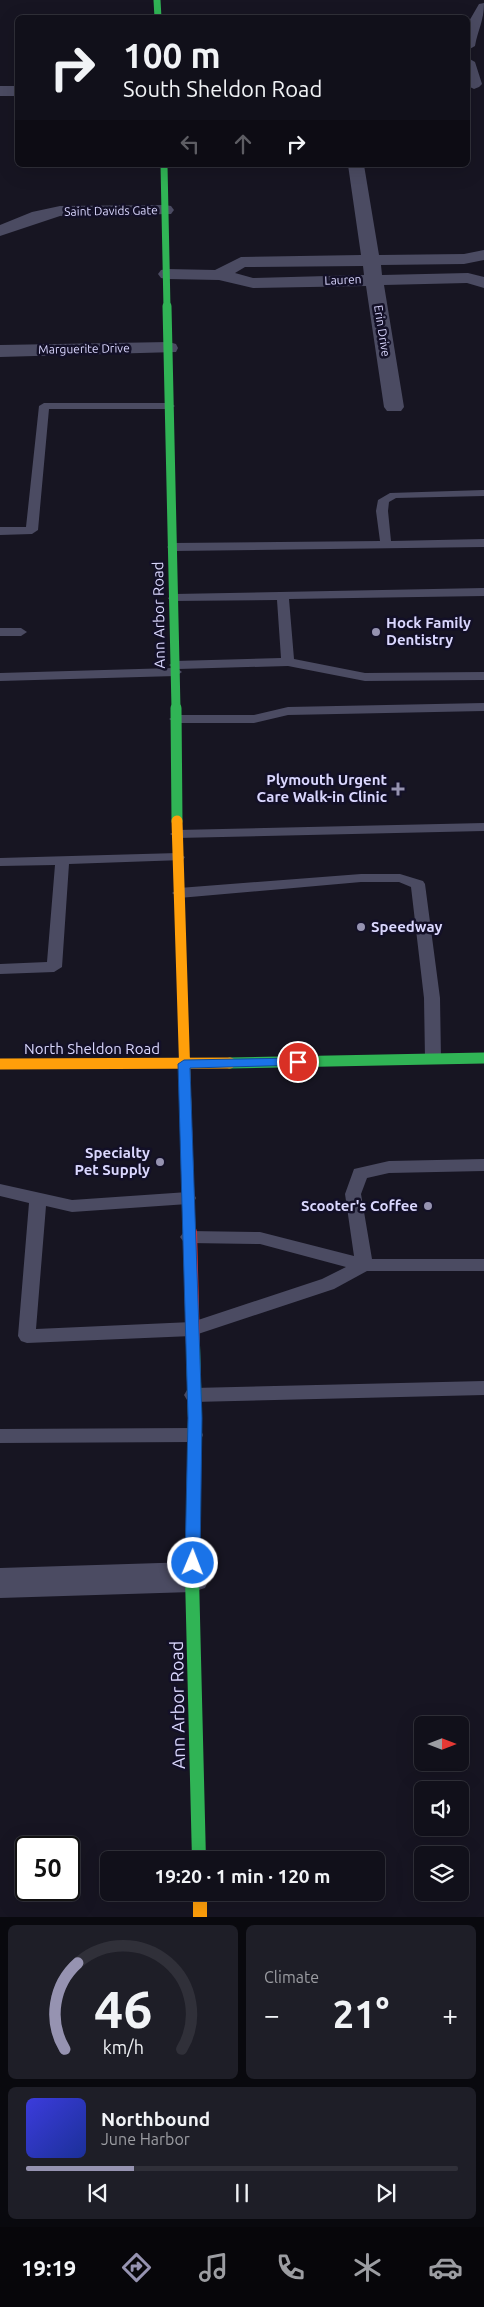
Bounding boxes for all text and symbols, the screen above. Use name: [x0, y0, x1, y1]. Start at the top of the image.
icon: right: [40, 35, 105, 100]
text: 100 m: [123, 35, 221, 75]
text: South Sheldon Road: [123, 76, 322, 101]
icon: left: [176, 130, 204, 158]
icon: ahead: [229, 130, 257, 158]
icon: right: [282, 130, 310, 158]
street label: Saint Davids Gate: [64, 203, 158, 218]
street label: Lauren: [324, 272, 362, 287]
street label: Erin Drive: [372, 304, 393, 358]
street label: Marguerite Drive: [38, 341, 130, 356]
street label: Ann Arbor Road: [149, 561, 168, 669]
place label: Hock Family Dentistry: [386, 614, 471, 648]
marker: Hock Family Dentistry: [370, 626, 382, 638]
place label: Plymouth Urgent Care Walk-in Clinic: [257, 771, 388, 805]
marker: Plymouth Urgent Care Walk-in Clinic: [391, 782, 405, 796]
place label: Speedway: [371, 918, 442, 935]
marker: Speedway: [355, 921, 367, 933]
street label: North Sheldon Road: [24, 1040, 160, 1057]
pin: [277, 1041, 319, 1083]
icon: arrive: [284, 1048, 312, 1076]
place label: Specialty Pet Supply: [74, 1144, 150, 1178]
marker: Specialty Pet Supply: [154, 1156, 166, 1168]
place label: Scooter's Coffee: [301, 1197, 418, 1214]
marker: Scooter's Coffee: [422, 1200, 434, 1212]
position arrow: [166, 1536, 218, 1588]
street label: Ann Arbor Road: [166, 1641, 188, 1769]
north arrow: [414, 1716, 469, 1771]
map controls: [414, 1716, 469, 1901]
button: sound: [414, 1781, 469, 1836]
speed limit sign: 50: [15, 1836, 80, 1901]
button: layers: [414, 1846, 469, 1901]
text: 19:20 · 1 min · 120 m: [155, 1865, 330, 1887]
text: Climate: [264, 1968, 319, 1986]
text: 46: [94, 1980, 152, 2038]
text: 21°: [333, 1993, 389, 2035]
text: −: [264, 1999, 280, 2030]
text: +: [442, 1999, 458, 2030]
text: km/h: [102, 2037, 144, 2057]
text: Northbound: [101, 2108, 210, 2130]
text: June Harbor: [101, 2130, 190, 2148]
icon: previous: [84, 2179, 112, 2207]
icon: pause: [228, 2179, 256, 2207]
icon: next: [372, 2179, 400, 2207]
icon: directions: [119, 2250, 154, 2285]
icon: music: [196, 2250, 231, 2285]
icon: phone: [273, 2250, 308, 2285]
icon: climate: [350, 2250, 385, 2285]
icon: car: [428, 2250, 463, 2285]
text: 19:19: [21, 2255, 76, 2280]

